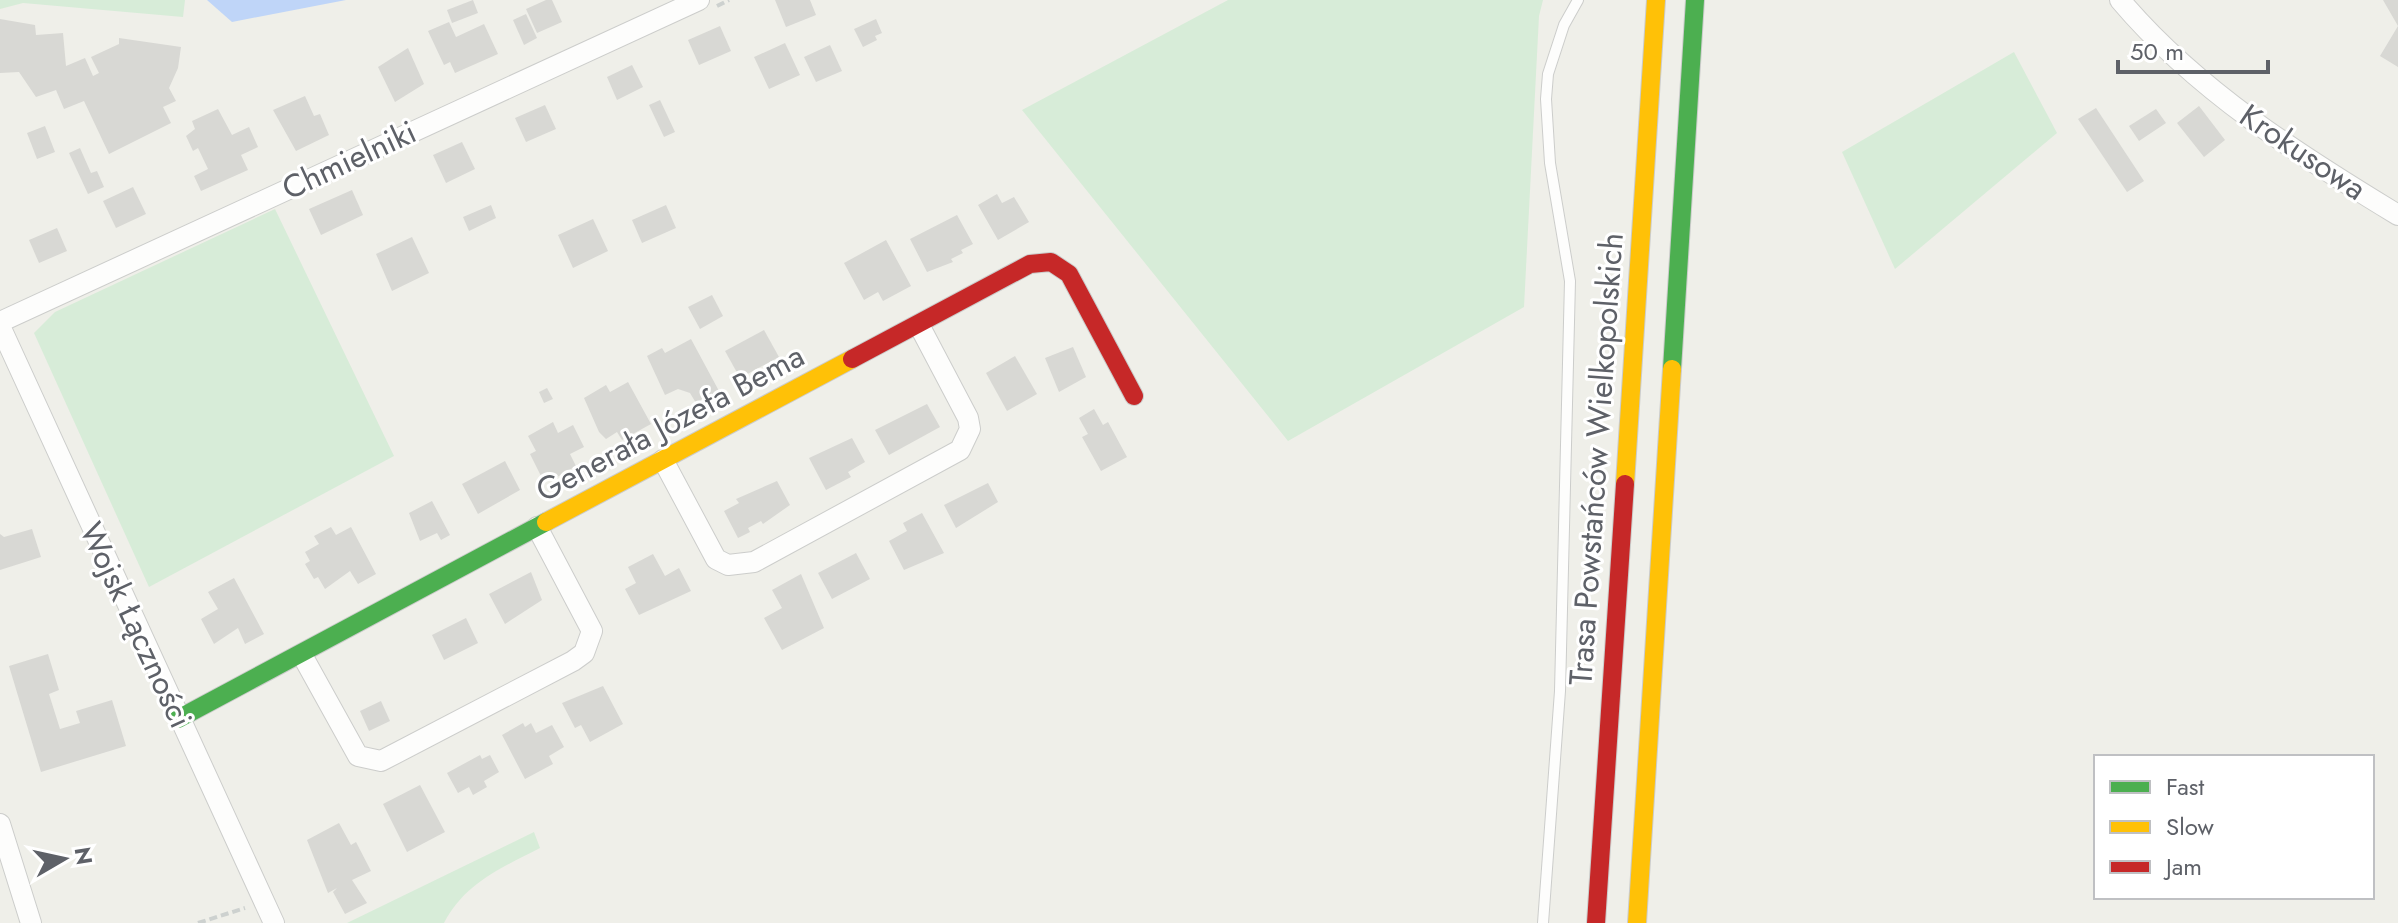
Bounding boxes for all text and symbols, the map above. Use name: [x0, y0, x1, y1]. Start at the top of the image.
scale bar: [2118, 24, 2268, 74]
text: 50 m: [2130, 34, 2184, 69]
street label: Krokusowa: [2231, 93, 2375, 211]
street label: Chmielniki: [274, 109, 424, 211]
street label: Trasa Powstańców Wielkopolskich: [1557, 231, 1635, 687]
street label: Generała Józefa Bema: [528, 333, 812, 513]
street label: Wojsk Łączności: [68, 515, 204, 735]
legend: [2094, 755, 2374, 899]
text: Fast: [2166, 769, 2204, 804]
text: Slow: [2166, 809, 2214, 844]
north arrow: [24, 819, 104, 899]
text: N: [67, 845, 101, 867]
text: Jam: [2163, 849, 2202, 884]

